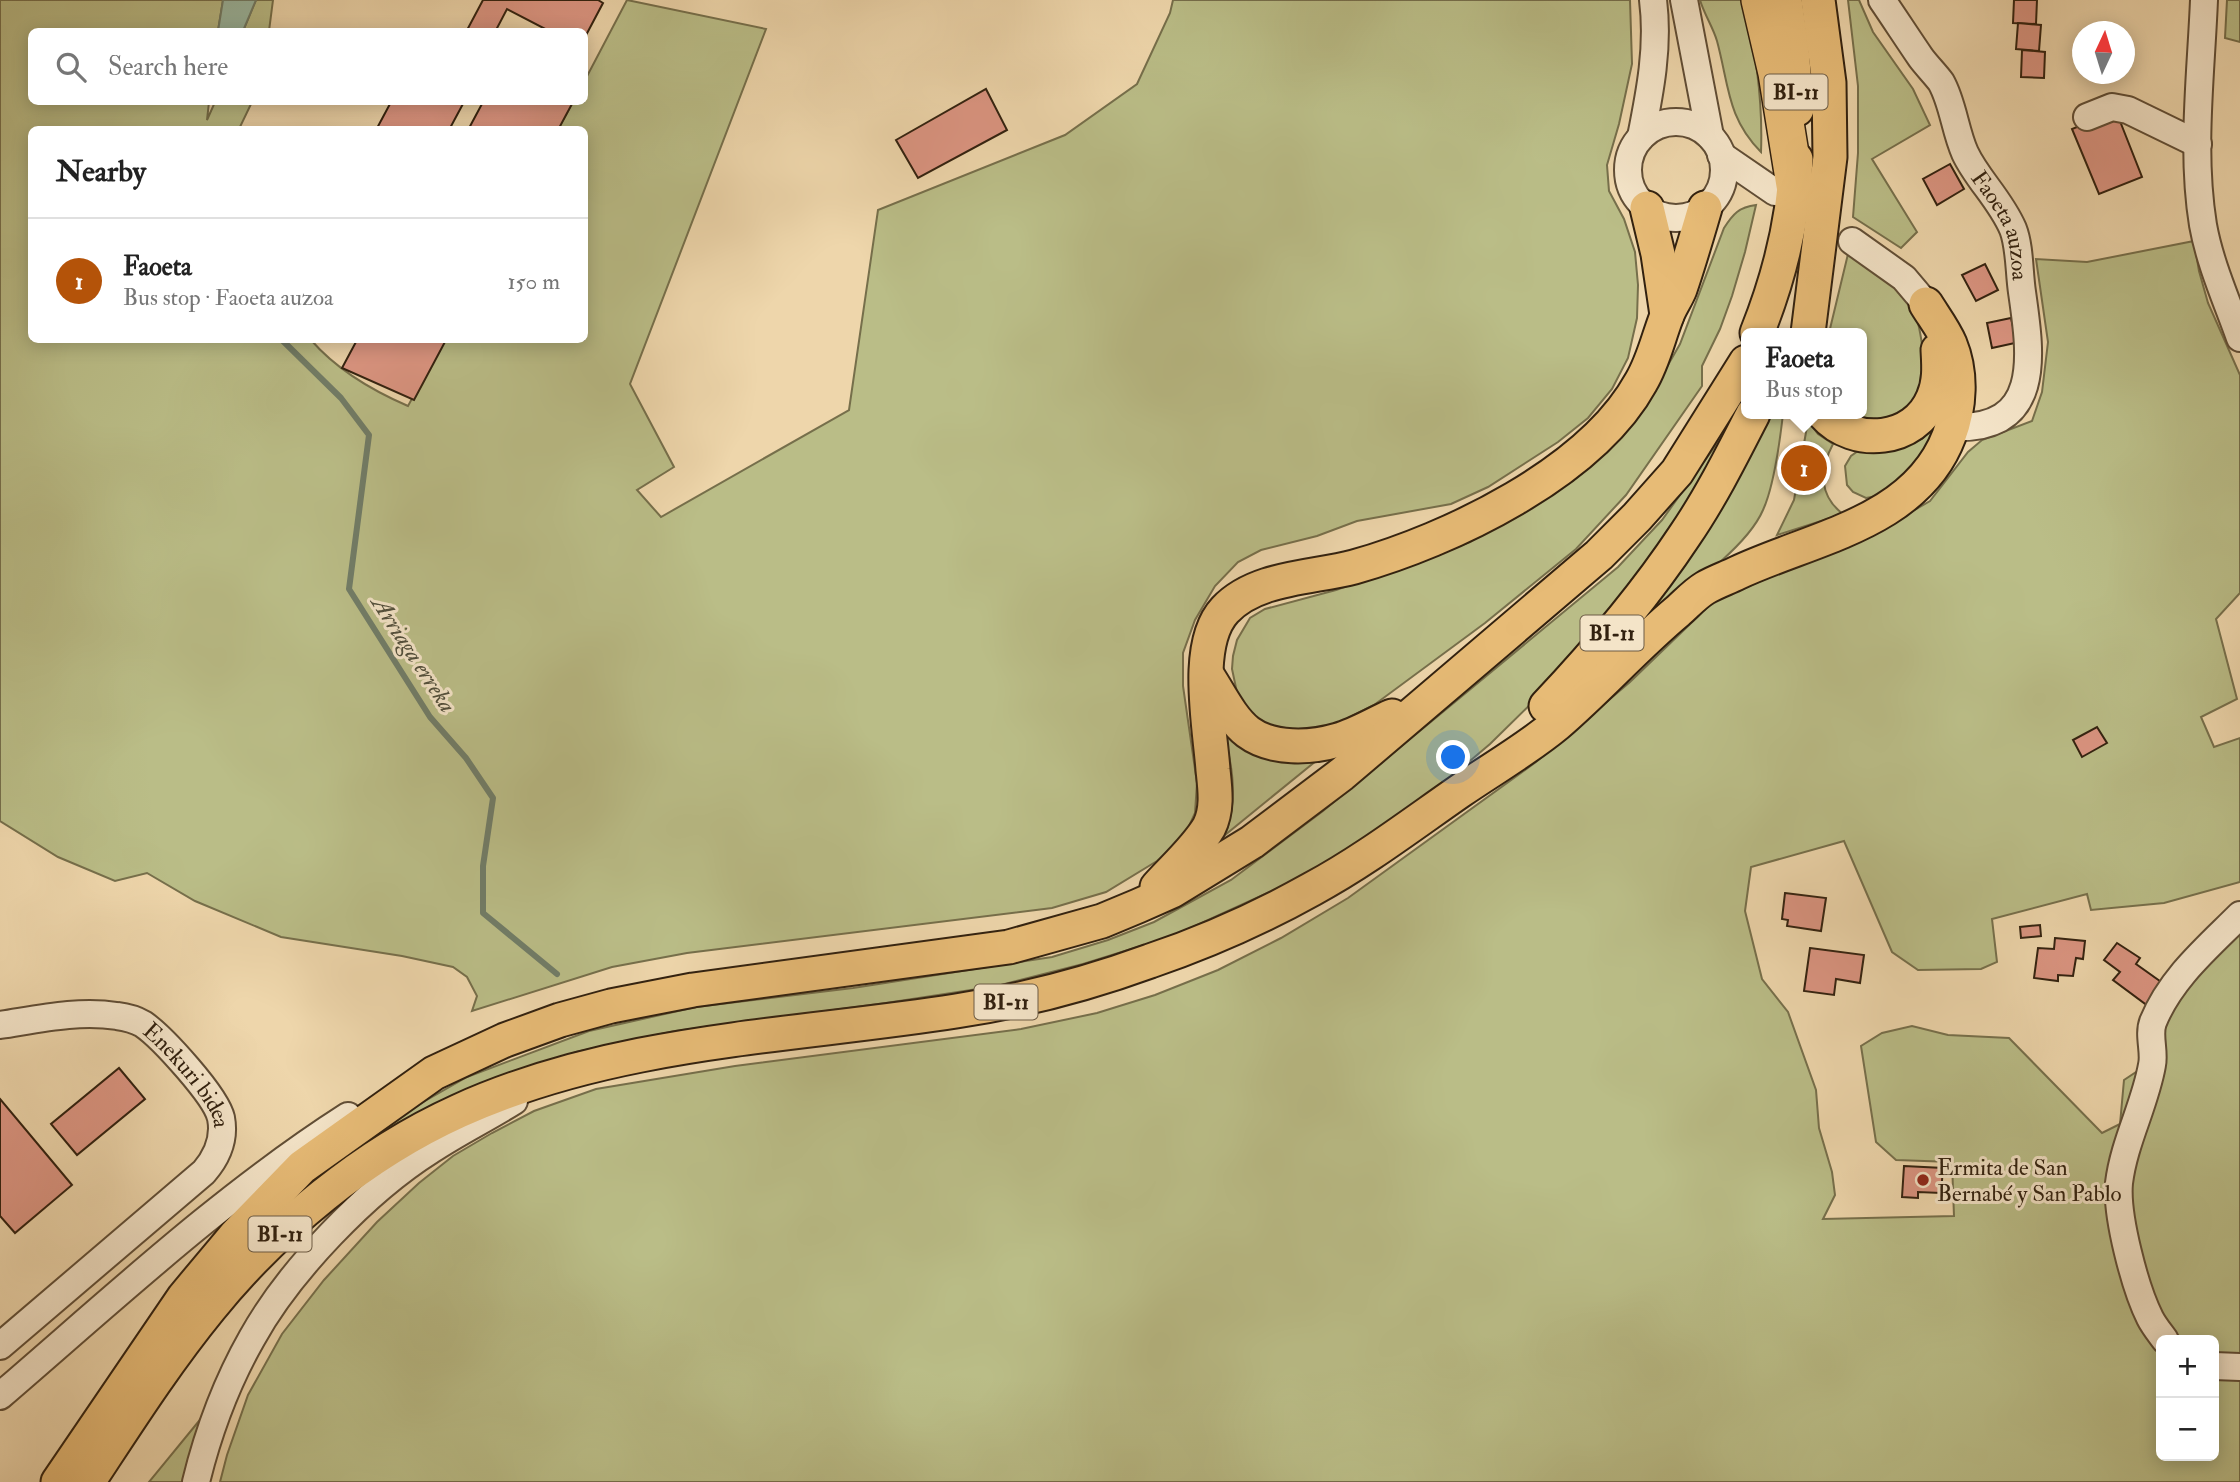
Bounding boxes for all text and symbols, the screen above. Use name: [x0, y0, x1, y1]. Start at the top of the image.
north arrow: [2072, 21, 2135, 84]
search box: [28, 28, 588, 105]
icon: search: [52, 48, 90, 86]
text: Search here: [108, 51, 228, 83]
road number: BI-11: [1764, 74, 1828, 110]
text: Nearby: [56, 153, 146, 190]
street label: Faoeta auzoa: [1964, 165, 2035, 282]
text: Faoeta: [123, 251, 192, 283]
text: 1: [75, 267, 83, 296]
text: 150 m: [507, 267, 560, 296]
text: Bus stop · Faoeta auzoa: [123, 283, 334, 312]
popup: [1741, 328, 1867, 419]
text: Faoeta: [1765, 343, 1834, 375]
text: Bus stop: [1765, 375, 1843, 404]
pin: 1: [1781, 442, 1827, 494]
water label: Arriaga erreka: [363, 587, 463, 719]
road number: BI-11: [1580, 616, 1644, 650]
your location: [1436, 740, 1470, 774]
road number: BI-11: [974, 984, 1038, 1020]
street label: Enekuri bidea: [137, 1016, 236, 1130]
place label: Ermita de San Bernabé y San Pablo: [1937, 1153, 2122, 1208]
marker: Ermita de San Bernabé y San Pablo: [1915, 1172, 1931, 1188]
road number: BI-11: [248, 1216, 312, 1252]
map controls: [2156, 1335, 2219, 1461]
button: +: [2156, 1335, 2219, 1398]
button: −: [2156, 1398, 2219, 1461]

